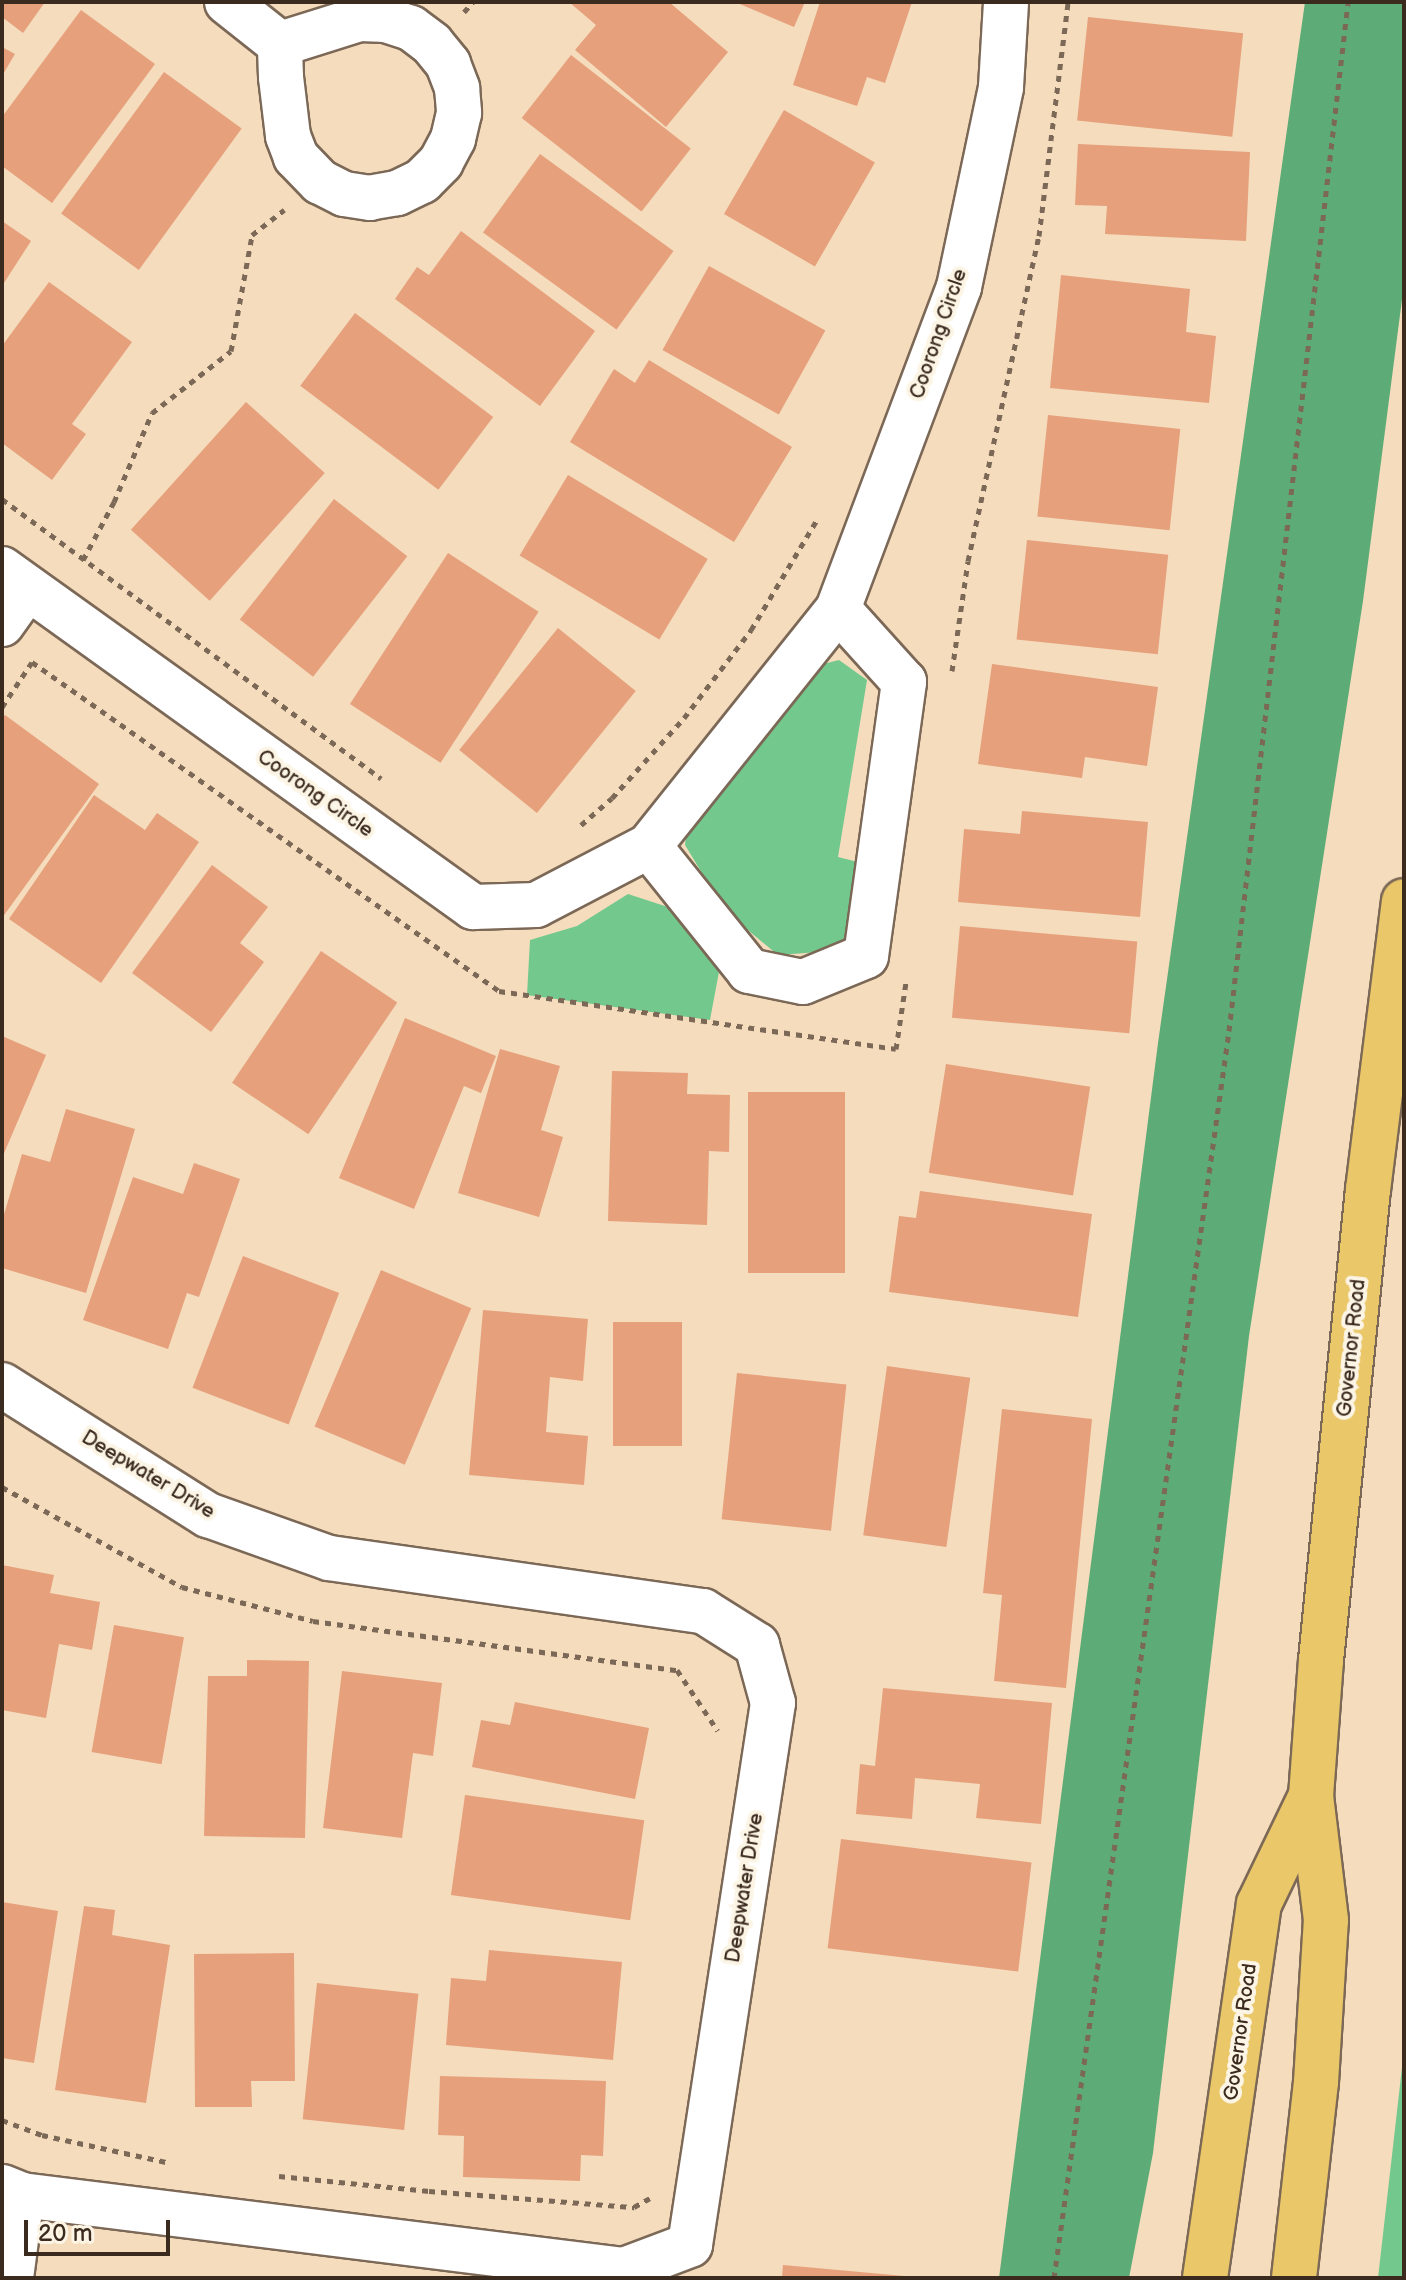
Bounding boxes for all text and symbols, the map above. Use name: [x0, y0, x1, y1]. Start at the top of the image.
street label: Coorong Circle: [906, 266, 972, 402]
street label: Coorong Circle: [252, 745, 378, 843]
street label: Governor Road: [1333, 1278, 1371, 1418]
street label: Deepwater Drive: [77, 1426, 219, 1524]
street label: Deepwater Drive: [721, 1811, 769, 1965]
street label: Governor Road: [1219, 1962, 1263, 2102]
scale bar: [28, 2204, 174, 2254]
text: 20 m: [38, 2219, 93, 2248]

